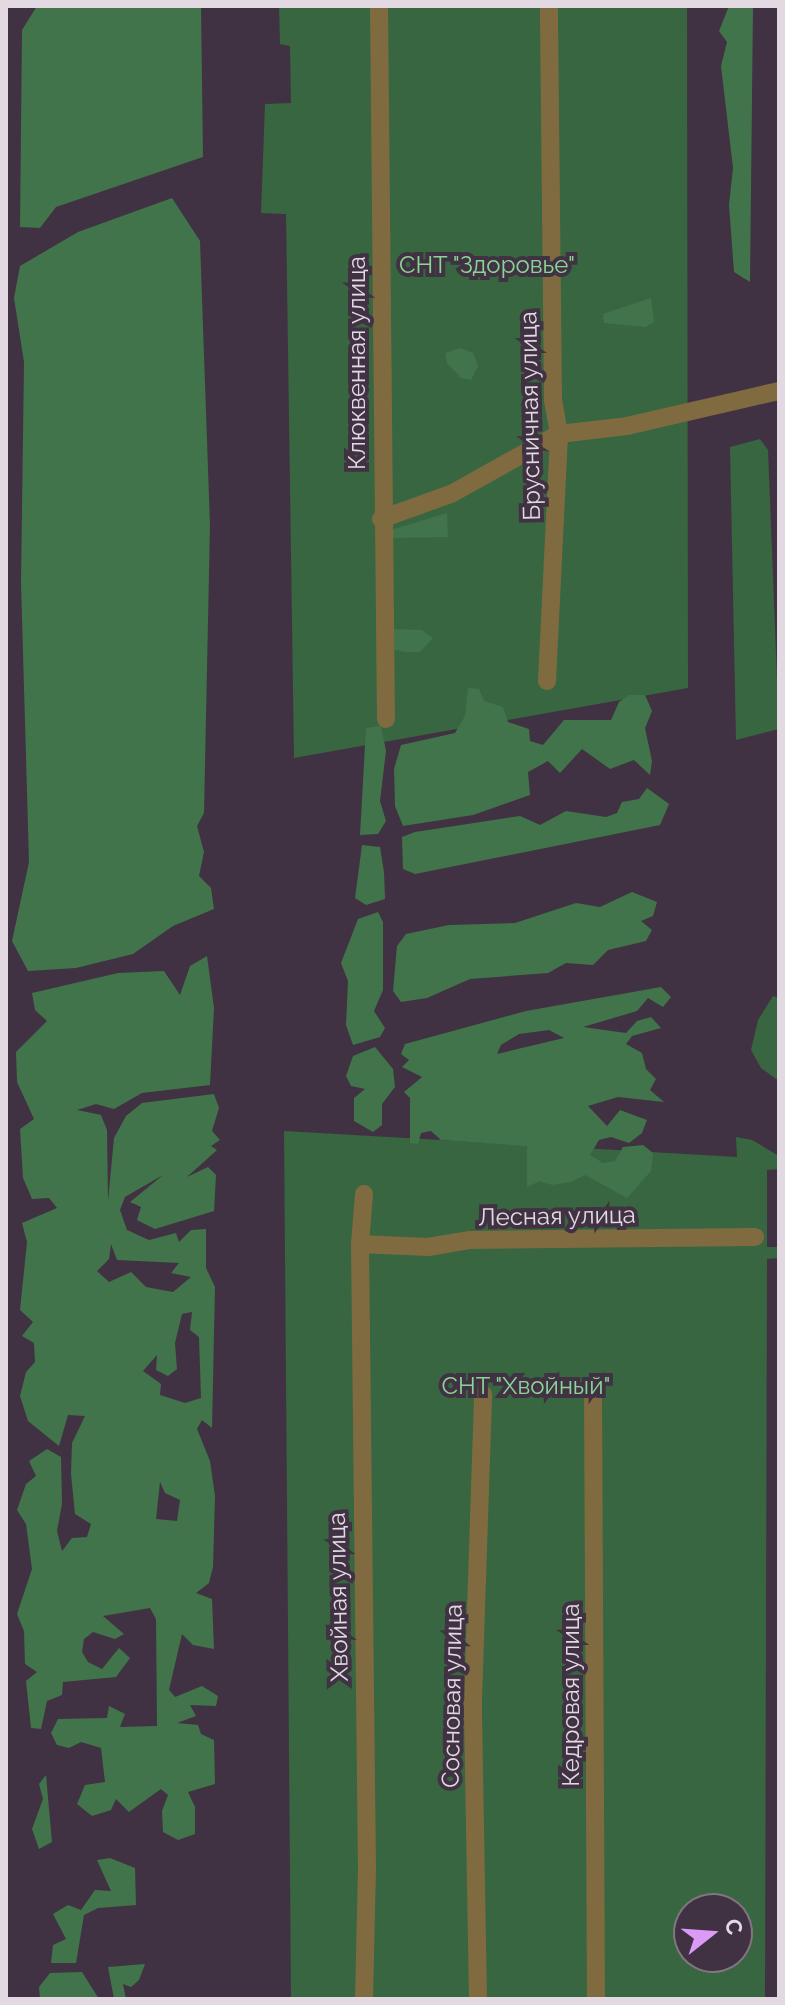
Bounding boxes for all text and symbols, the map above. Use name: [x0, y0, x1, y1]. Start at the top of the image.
park label: СНТ "Здоровье": [398, 251, 576, 279]
street label: Клюквенная улица: [343, 256, 371, 470]
street label: Брусничная улица: [514, 311, 546, 521]
street label: Лесная улица: [478, 1200, 636, 1232]
park label: СНТ "Хвойный": [441, 1372, 611, 1400]
street label: Хвойная улица: [322, 1512, 354, 1682]
street label: Сосновая улица: [436, 1603, 468, 1789]
street label: Кедровая улица: [557, 1603, 585, 1787]
north arrow: [673, 1893, 753, 1973]
text: С: [719, 1916, 749, 1938]

